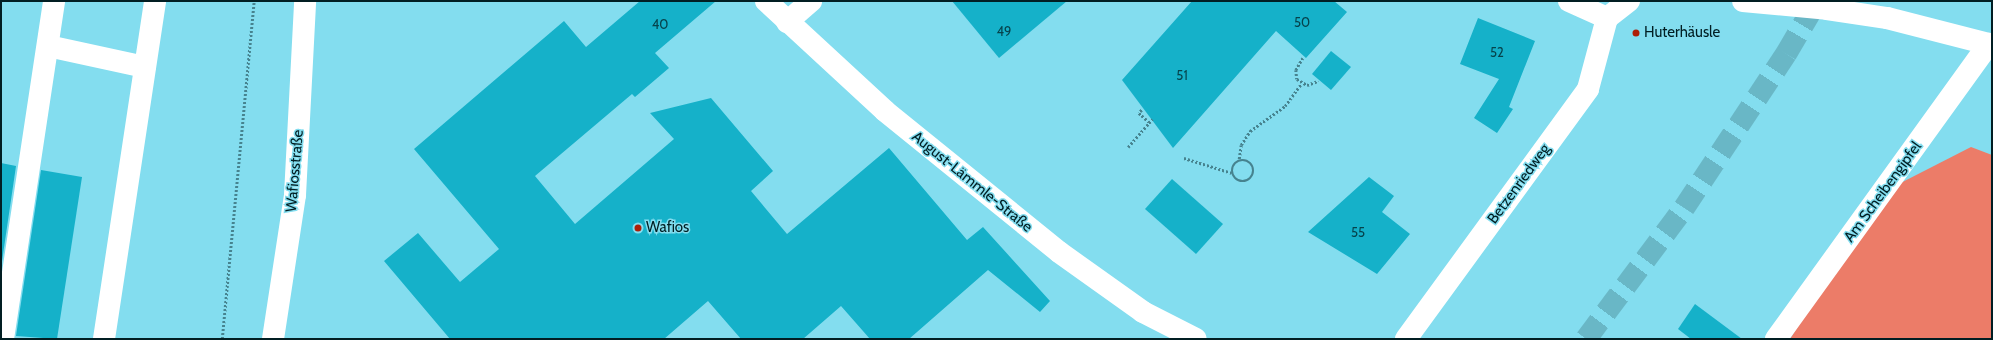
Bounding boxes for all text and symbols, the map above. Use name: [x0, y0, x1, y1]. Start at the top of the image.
house number: 50: [1294, 14, 1310, 30]
house number: 40: [652, 16, 668, 32]
house number: 49: [997, 23, 1011, 39]
place label: Huterhäusle: [1644, 24, 1720, 42]
marker: Huterhäusle: [1631, 28, 1641, 38]
house number: 52: [1490, 44, 1504, 60]
house number: 51: [1176, 67, 1188, 83]
street label: August-Lämmle-Straße: [908, 128, 1036, 236]
street label: Wafiosstraße: [282, 129, 308, 213]
street label: Am Scheibengipfel: [1840, 138, 1926, 246]
street label: Betzenriedweg: [1484, 140, 1554, 228]
place label: Wafios: [646, 219, 689, 237]
marker: Wafios: [633, 223, 643, 233]
house number: 55: [1351, 224, 1365, 240]

